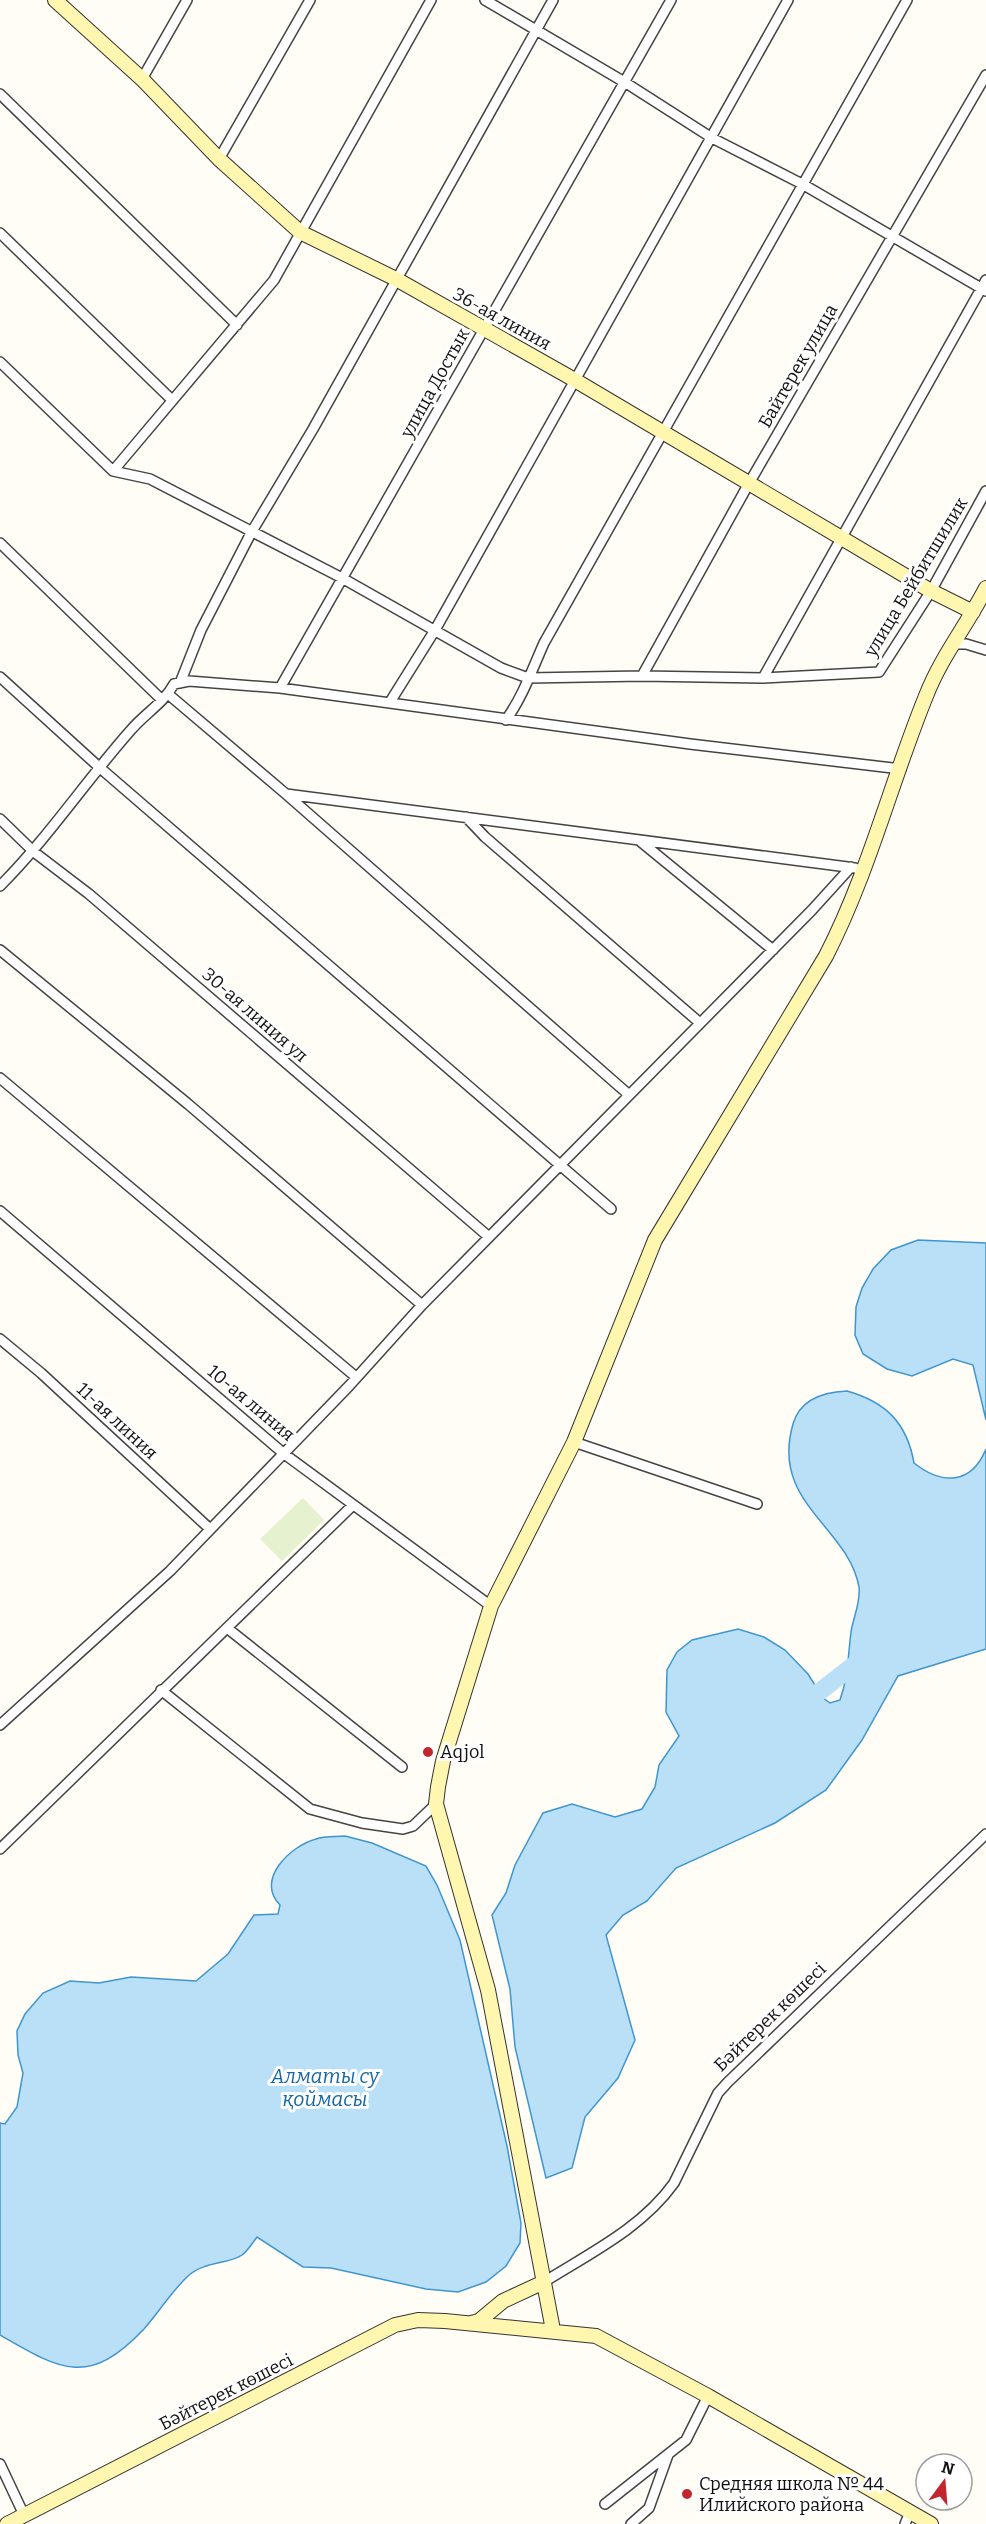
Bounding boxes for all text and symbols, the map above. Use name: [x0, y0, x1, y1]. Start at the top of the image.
street label: 36-ая линия: [449, 283, 555, 355]
street label: Байтерек улица: [754, 300, 842, 432]
street label: улица Достык: [395, 324, 474, 443]
street label: улица Бейбитшилик: [859, 493, 972, 661]
street label: 30-ая линия ул: [198, 963, 313, 1067]
street label: 10-ая линия: [203, 1360, 299, 1446]
street label: 11-ая линия: [72, 1378, 162, 1464]
place label: Aqjol: [440, 1741, 484, 1763]
marker: Aqjol: [421, 1745, 435, 1759]
street label: Бәйтерек көшесі: [709, 1958, 831, 2076]
water label: Алматы су қоймасы: [270, 2064, 381, 2111]
street label: Бәйтерек көшесі: [155, 2349, 297, 2435]
north arrow: [914, 2452, 974, 2512]
text: N: [939, 2457, 957, 2479]
place label: Средняя школа № 44 Илийского района: [699, 2473, 885, 2516]
marker: Средняя школа № 44 Илийского района: [680, 2487, 694, 2501]

